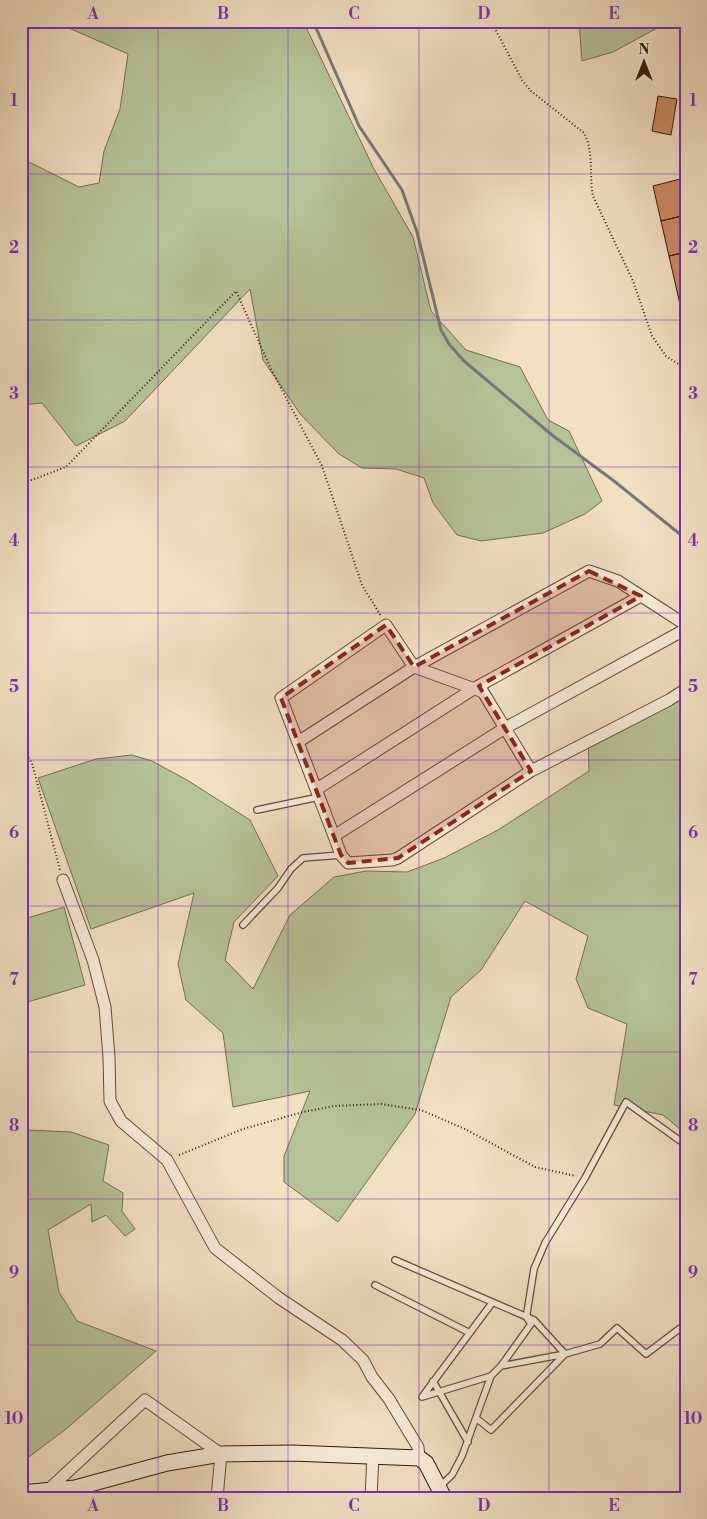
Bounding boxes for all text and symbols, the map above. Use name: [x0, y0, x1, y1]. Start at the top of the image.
text: A: [86, 4, 99, 24]
text: B: [217, 4, 229, 24]
text: C: [348, 4, 360, 24]
text: D: [478, 4, 491, 24]
text: E: [608, 4, 620, 24]
north arrow: [620, 38, 670, 88]
text: N: [638, 41, 650, 59]
text: 1: [10, 91, 18, 111]
text: 1: [689, 91, 697, 111]
text: 2: [9, 238, 19, 258]
text: 2: [688, 238, 698, 258]
text: 3: [9, 384, 19, 404]
text: 3: [688, 384, 698, 404]
text: 4: [9, 531, 20, 551]
text: 4: [688, 531, 699, 551]
text: 5: [9, 677, 19, 697]
text: 5: [688, 677, 698, 697]
text: 6: [9, 823, 19, 843]
text: 6: [688, 823, 698, 843]
text: 7: [9, 970, 19, 990]
text: 7: [688, 970, 698, 990]
text: 8: [9, 1116, 19, 1136]
text: 8: [688, 1116, 698, 1136]
text: 9: [9, 1263, 19, 1283]
text: 9: [688, 1263, 698, 1283]
text: 10: [5, 1409, 23, 1429]
text: 10: [684, 1409, 702, 1429]
text: A: [86, 1496, 99, 1516]
text: B: [217, 1496, 229, 1516]
text: C: [348, 1496, 360, 1516]
text: D: [478, 1496, 491, 1516]
text: E: [608, 1496, 620, 1516]

